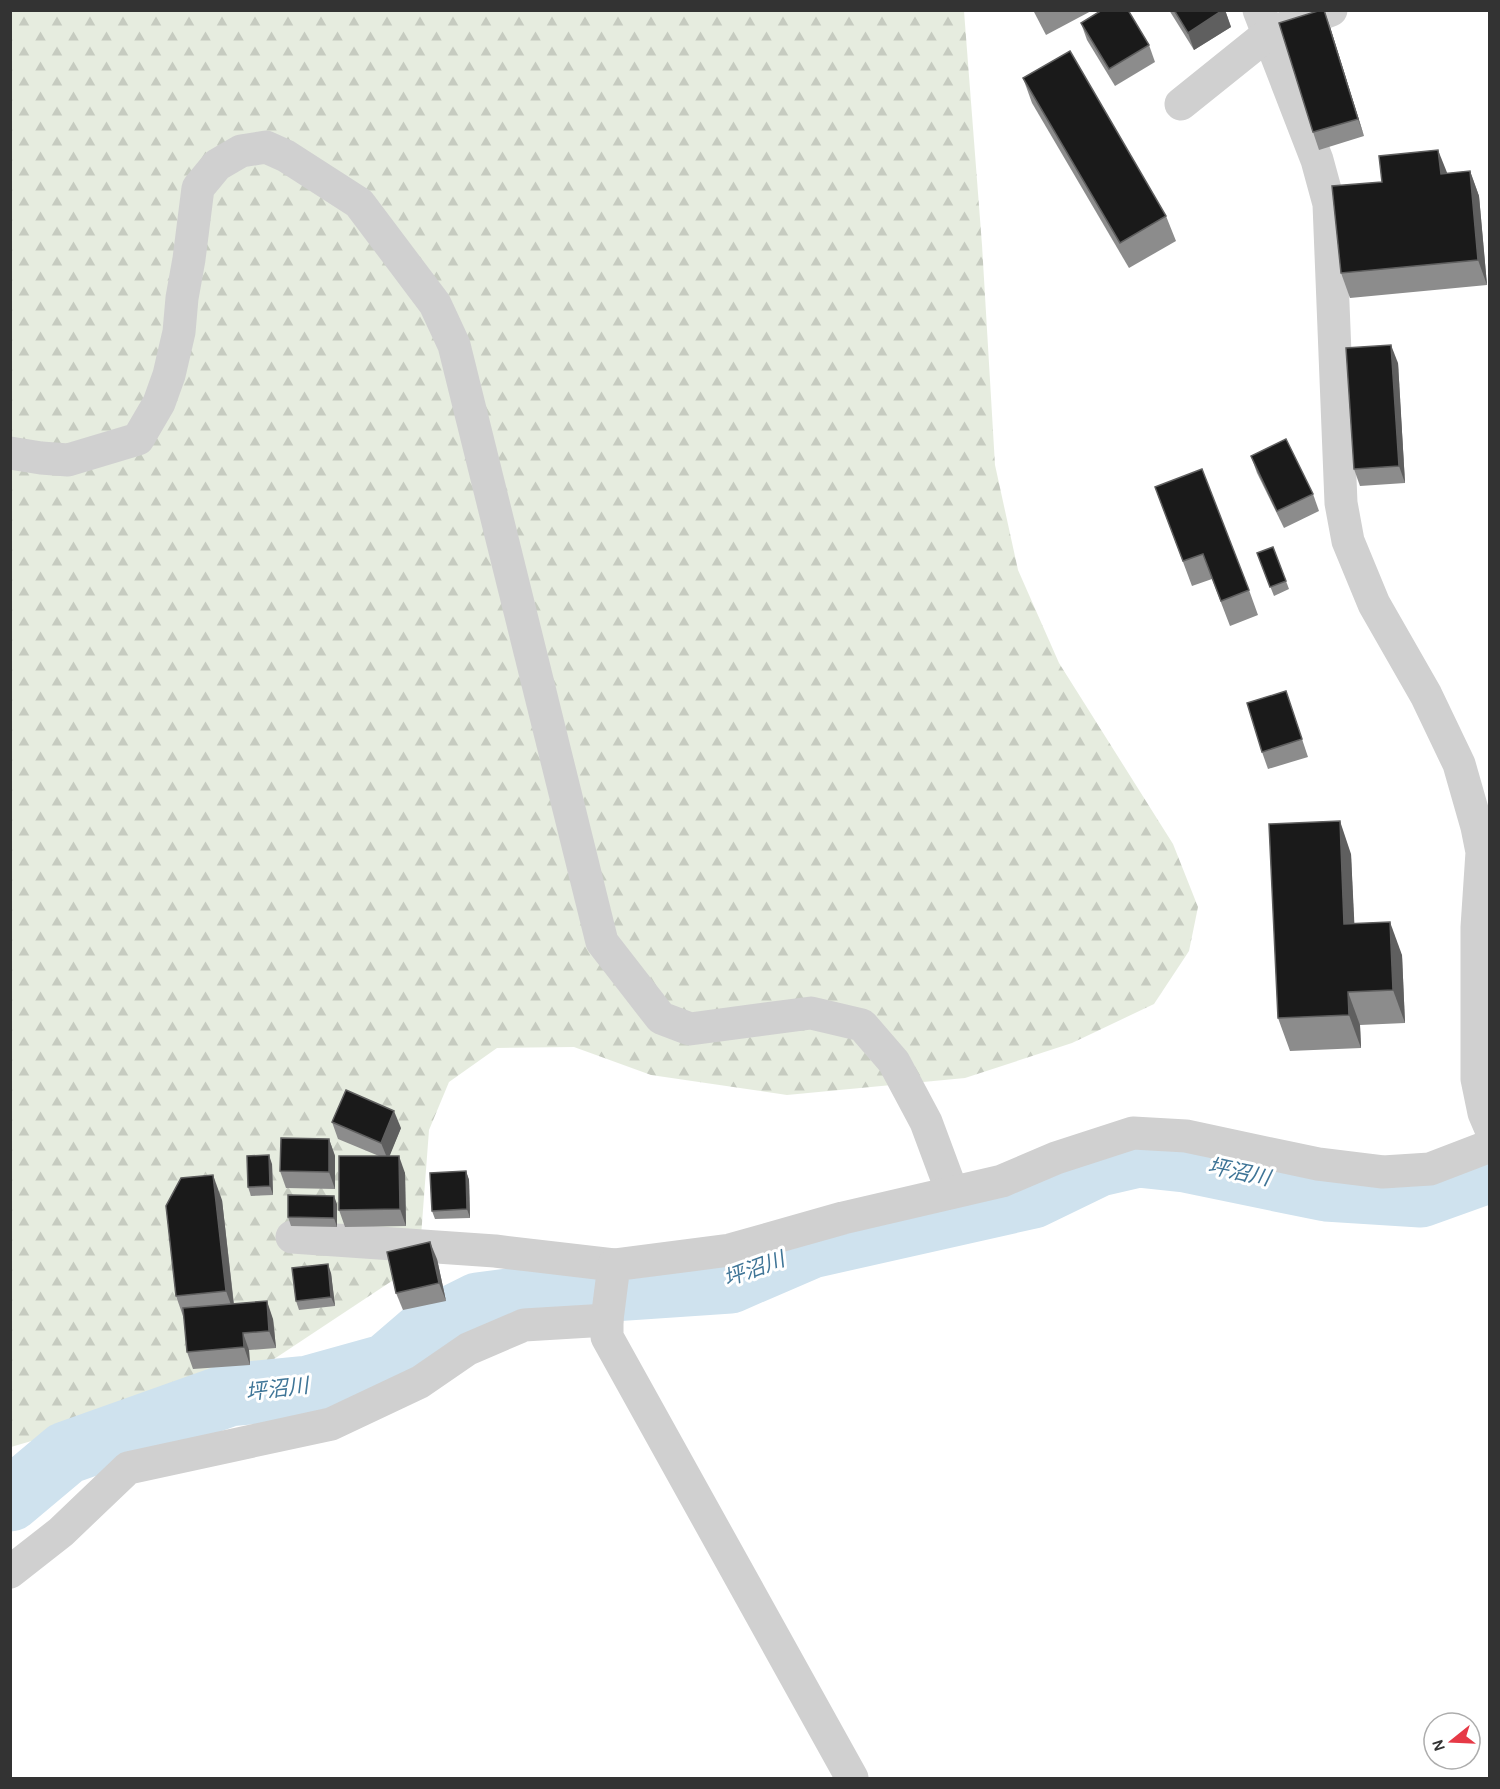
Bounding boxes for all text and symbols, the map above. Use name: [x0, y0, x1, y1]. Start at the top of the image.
water label: 坪沼川: [1206, 1154, 1274, 1191]
water label: 坪沼川: [720, 1246, 790, 1291]
water label: 坪沼川: [244, 1373, 312, 1405]
north arrow: [1422, 1711, 1482, 1771]
text: N: [1427, 1737, 1449, 1754]

